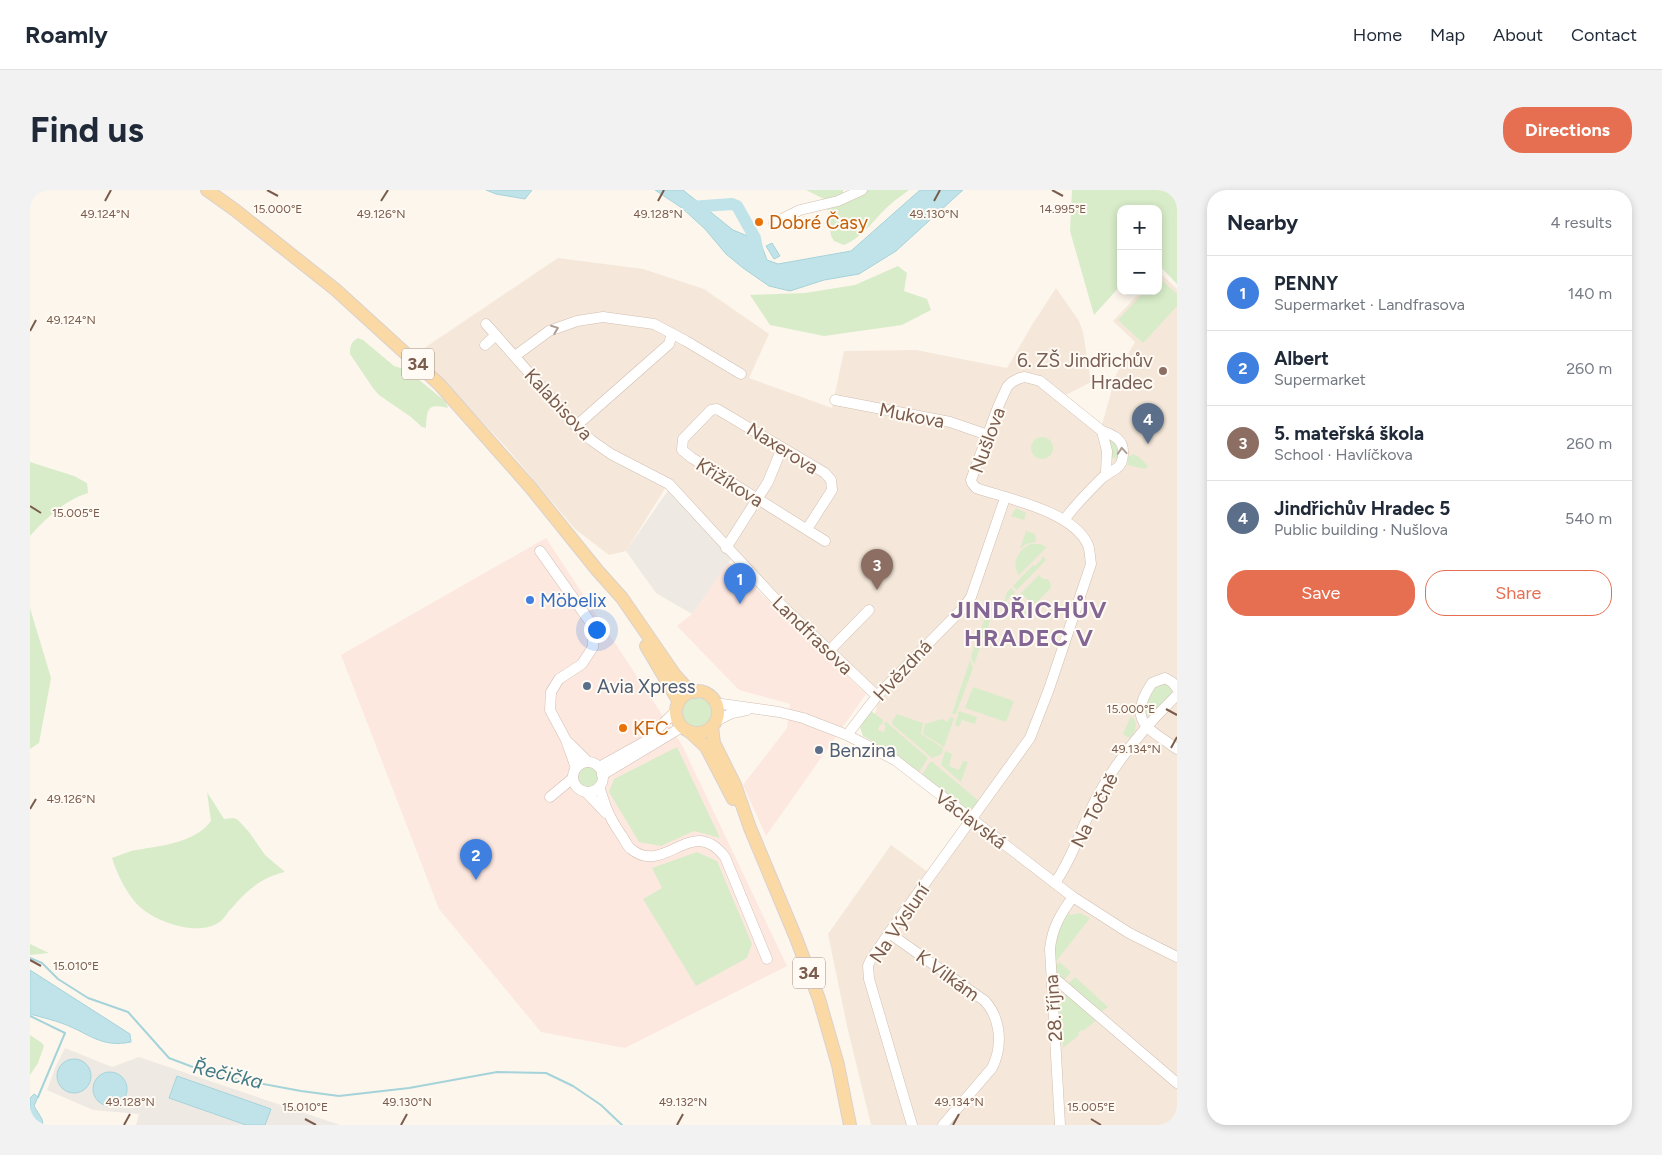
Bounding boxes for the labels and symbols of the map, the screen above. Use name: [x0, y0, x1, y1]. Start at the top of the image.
text: 15.000°E: [254, 202, 302, 216]
text: 14.995°E: [1040, 202, 1086, 216]
text: 49.124°N: [80, 207, 130, 221]
text: 49.126°N: [357, 207, 405, 221]
text: 49.128°N: [633, 207, 683, 221]
text: 49.130°N: [909, 207, 959, 221]
place label: Dobré Časy: [769, 211, 868, 234]
marker: Dobré Časy: [753, 216, 765, 228]
text: 49.124°N: [46, 313, 96, 327]
one-way arrow: [550, 325, 559, 335]
road number: 34: [402, 348, 434, 380]
place label: 6. ZŠ Jindřichův Hradec: [1017, 349, 1153, 394]
street label: Kalabisova: [520, 364, 598, 445]
marker: 6. ZŠ Jindřichův Hradec: [1157, 365, 1169, 377]
street label: Mukova: [877, 398, 946, 433]
pin: 4: [1132, 403, 1164, 444]
street label: Nušlova: [965, 404, 1010, 476]
street label: Naxerova: [743, 417, 823, 479]
one-way arrow: [1116, 446, 1127, 454]
street label: Křižíkova: [692, 453, 768, 512]
text: 15.005°E: [52, 506, 100, 520]
pin: 3: [861, 549, 893, 590]
pin: 1: [724, 563, 756, 604]
place label: Möbelix: [540, 589, 606, 612]
street label: Landfrasova: [767, 591, 858, 680]
marker: Möbelix: [524, 594, 536, 606]
district label: JINDŘICHŮV HRADEC V: [950, 595, 1108, 652]
your location: [584, 617, 610, 643]
street label: Hvězdná: [868, 635, 936, 706]
place label: Avia Xpress: [597, 675, 696, 698]
marker: Avia Xpress: [581, 680, 593, 692]
text: 15.000°E: [1107, 702, 1155, 716]
place label: KFC: [633, 717, 669, 740]
marker: KFC: [617, 722, 629, 734]
place label: Benzina: [829, 739, 896, 762]
text: 49.134°N: [1111, 742, 1161, 756]
marker: Benzina: [813, 744, 825, 756]
street label: Na Točně: [1066, 769, 1123, 851]
street label: Václavská: [930, 785, 1011, 854]
text: 49.126°N: [47, 792, 95, 806]
pin: 2: [460, 839, 492, 880]
street label: Na Výsluní: [864, 878, 935, 967]
street label: K Vilkám: [911, 945, 984, 1006]
road number: 34: [793, 958, 825, 988]
text: 15.010°E: [53, 959, 99, 973]
street label: 28. října: [1040, 974, 1067, 1042]
water label: Řečička: [191, 1054, 266, 1094]
text: 49.128°N: [105, 1095, 155, 1109]
text: 49.130°N: [382, 1095, 432, 1109]
text: 49.132°N: [659, 1095, 707, 1109]
text: 49.134°N: [934, 1095, 984, 1109]
text: 15.010°E: [282, 1100, 328, 1114]
text: 15.005°E: [1067, 1100, 1115, 1114]

